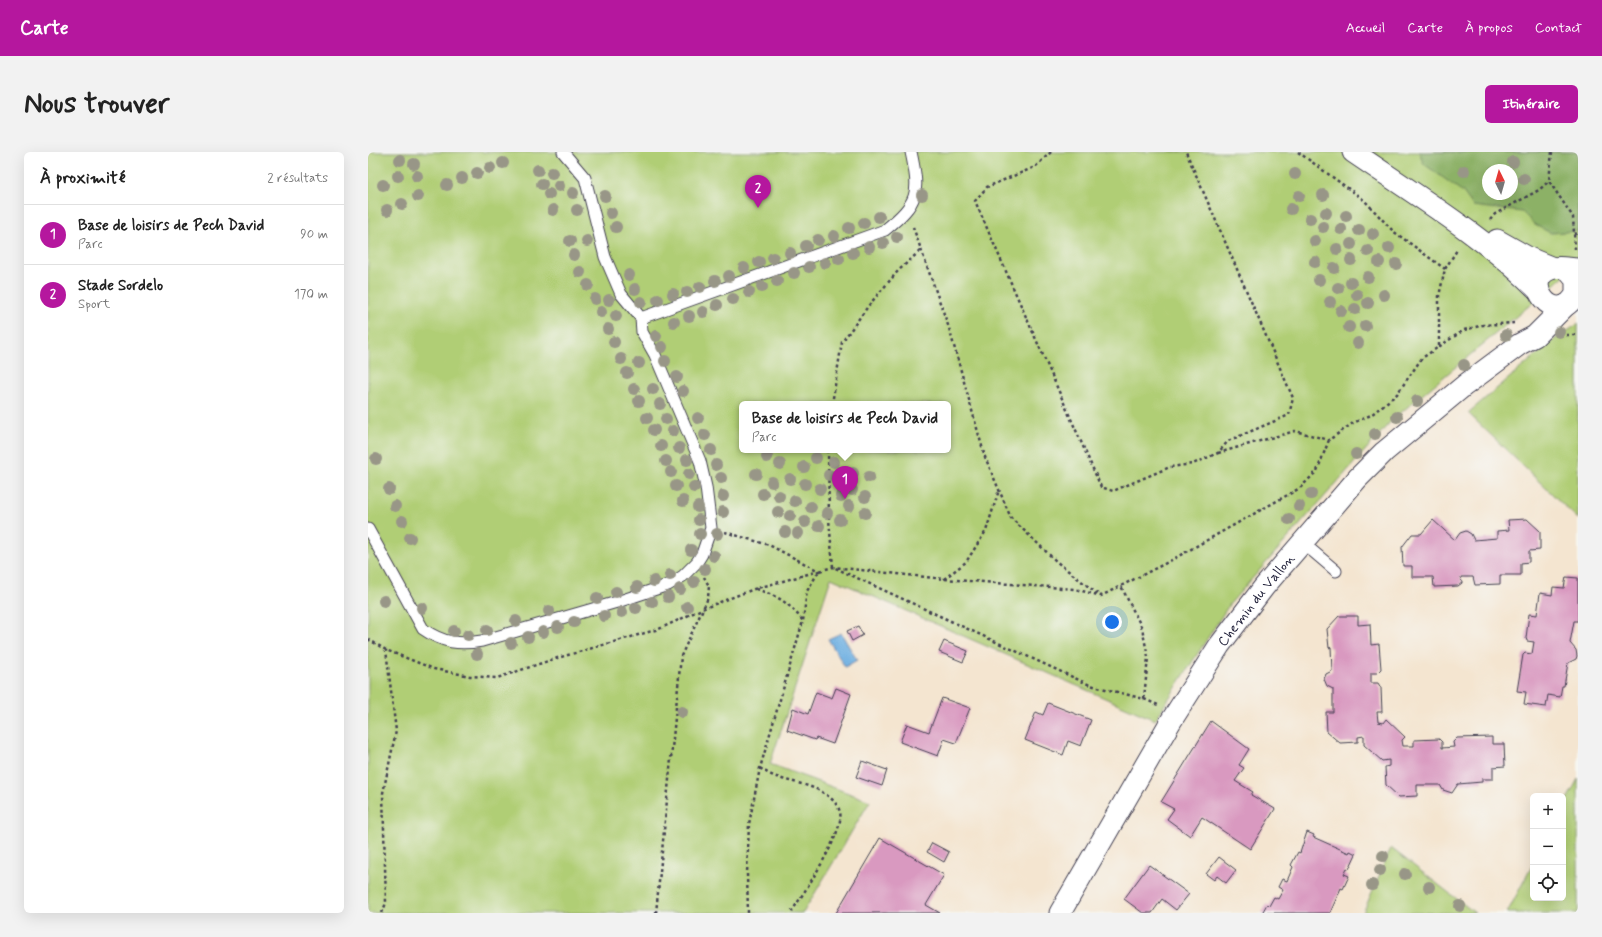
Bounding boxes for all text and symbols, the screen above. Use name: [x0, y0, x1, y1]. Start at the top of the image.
text: Carte: [20, 16, 69, 41]
text: Accueil: [1346, 19, 1385, 37]
text: Carte: [1407, 19, 1443, 37]
text: À propos: [1465, 19, 1513, 37]
text: Contact: [1535, 19, 1582, 37]
button: Itinéraire: [1485, 85, 1578, 123]
text: Nous trouver: [24, 86, 169, 123]
north arrow: [1482, 164, 1518, 200]
text: À proximité: [40, 167, 125, 189]
text: 2 résultats: [267, 170, 328, 187]
pin: 2: [745, 175, 771, 208]
text: Base de loisirs de Pech David: [78, 216, 264, 236]
text: 1: [50, 226, 56, 243]
text: 90 m: [300, 226, 328, 243]
text: Parc: [78, 236, 103, 253]
text: Stade Sordelo: [78, 276, 163, 296]
text: 2: [50, 286, 56, 303]
text: 170 m: [294, 286, 328, 303]
text: Sport: [78, 296, 110, 313]
popup: [739, 401, 951, 453]
text: Base de loisirs de Pech David: [752, 409, 938, 429]
text: Parc: [752, 429, 776, 446]
pin: 1: [832, 466, 858, 499]
street label: Chemin du Vallon: [1214, 550, 1299, 650]
your location: [1102, 612, 1122, 632]
map controls: [1530, 793, 1566, 901]
button: +: [1530, 793, 1566, 829]
button: −: [1530, 829, 1566, 865]
button: locate: [1530, 865, 1566, 901]

